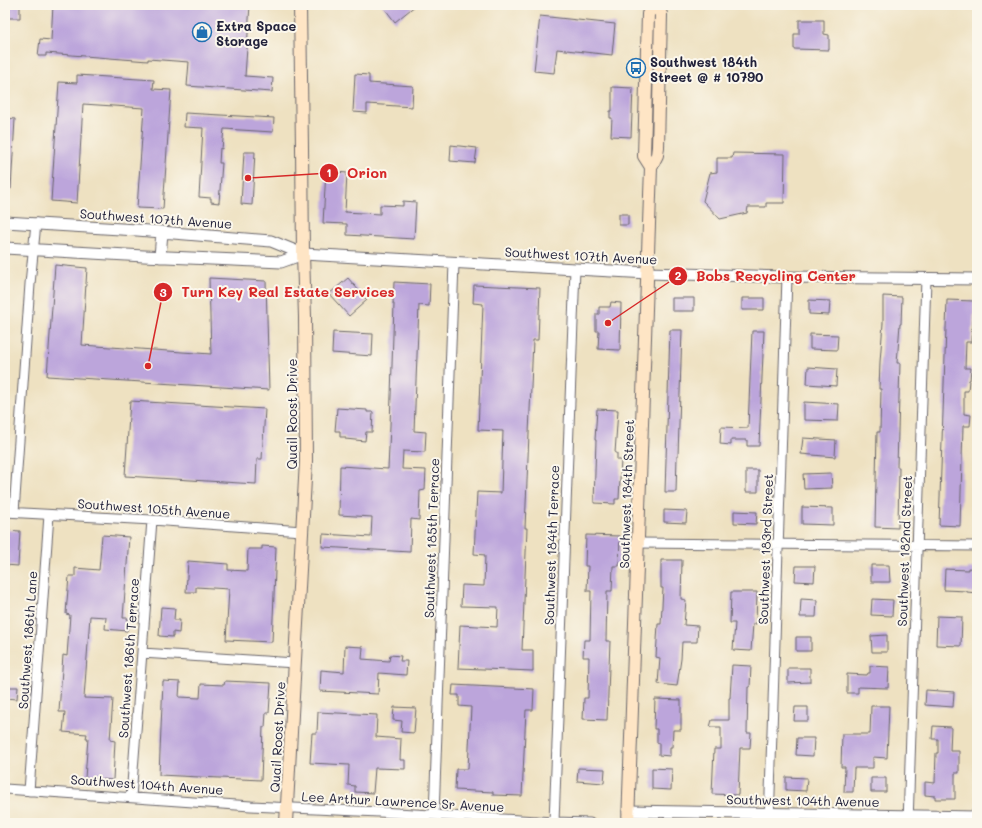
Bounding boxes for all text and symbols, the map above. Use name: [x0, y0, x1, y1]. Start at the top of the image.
place label: Extra Space Storage: [216, 17, 296, 49]
shop icon: Extra Space Storage: [191, 21, 213, 43]
place label: Southwest 184th Street @ # 10790: [650, 53, 763, 85]
bus stop icon: Southwest 184th Street @ # 10790: [625, 57, 647, 79]
callout: Orion: [319, 160, 395, 186]
text: Orion: [347, 163, 387, 182]
text: 1: [326, 164, 332, 180]
street label: Southwest 107th Avenue: [79, 204, 233, 232]
street label: Southwest 107th Avenue: [504, 243, 658, 267]
callout: Bobs Recycling Center: [668, 263, 864, 289]
text: Bobs Recycling Center: [696, 266, 856, 285]
text: 2: [675, 267, 682, 283]
callout: Turn Key Real Estate Services: [153, 279, 402, 305]
text: Turn Key Real Estate Services: [181, 282, 395, 301]
text: 3: [159, 284, 167, 300]
street label: Quail Roost Drive: [283, 358, 300, 470]
street label: Southwest 184th Street: [615, 419, 637, 569]
street label: Southwest 185th Terrace: [420, 458, 442, 618]
street label: Southwest 184th Terrace: [540, 465, 562, 625]
street label: Southwest 183rd Street: [754, 473, 776, 625]
street label: Southwest 182nd Street: [893, 475, 915, 627]
street label: Southwest 105th Avenue: [77, 494, 231, 522]
street label: Southwest 186th Lane: [14, 570, 40, 710]
street label: Southwest 186th Terrace: [114, 577, 142, 739]
street label: Quail Roost Drive: [266, 681, 288, 793]
street label: Southwest 104th Avenue: [70, 770, 224, 798]
street label: Lee Arthur Lawrence Sr Avenue: [301, 787, 505, 815]
street label: Southwest 104th Avenue: [726, 790, 880, 810]

